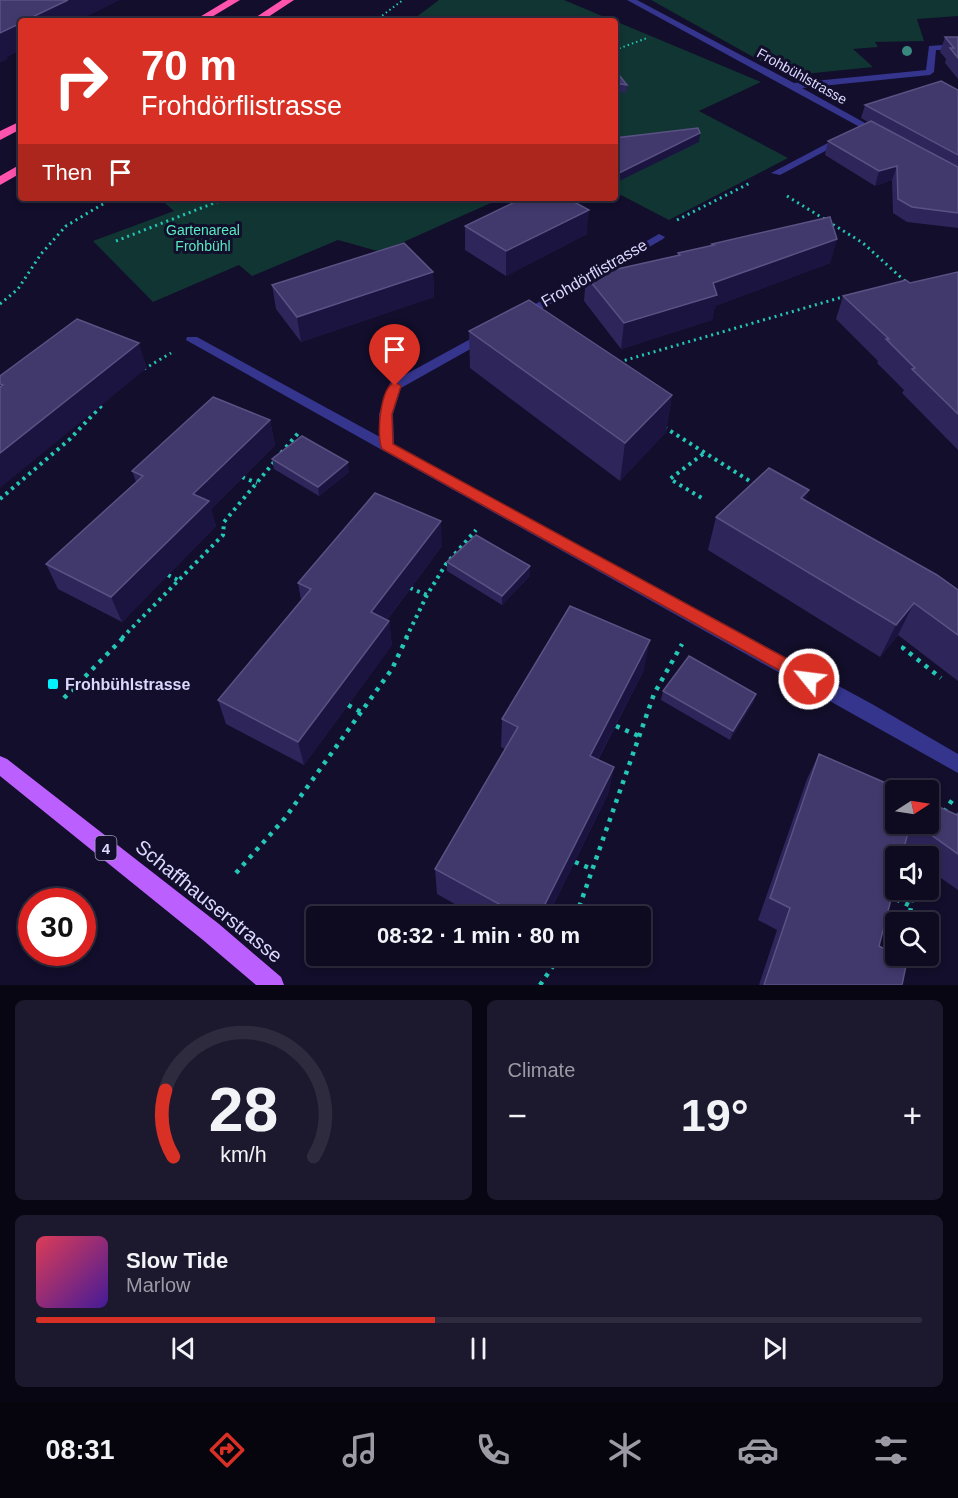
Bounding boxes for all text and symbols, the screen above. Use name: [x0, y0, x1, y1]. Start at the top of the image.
icon: right: [42, 42, 120, 120]
text: 70 m: [141, 42, 237, 89]
street label: Frohbühlstrasse: [754, 45, 850, 107]
text: Frohdörflistrasse: [141, 91, 342, 121]
icon: arrive: [104, 156, 137, 189]
text: Then: [42, 160, 92, 185]
park label: Gartenareal Frohbühl: [166, 222, 240, 254]
street label: Frohdörflistrasse: [538, 236, 650, 310]
pin: [369, 324, 420, 386]
icon: arrive: [378, 333, 411, 366]
position arrow: [777, 647, 841, 711]
place label: Frohbühlstrasse: [65, 676, 190, 693]
marker: Frohbühlstrasse: [46, 677, 60, 691]
north arrow: [885, 780, 939, 834]
map controls: [885, 780, 939, 966]
street label: Schaffhauserstrasse: [131, 835, 287, 967]
road number: 4: [96, 836, 116, 860]
button: sound: [885, 846, 939, 900]
speed limit sign: 30: [18, 888, 96, 966]
button: search: [885, 912, 939, 966]
text: 08:32 · 1 min · 80 m: [377, 923, 580, 948]
text: Climate: [508, 1059, 575, 1081]
text: 28: [209, 1075, 278, 1144]
text: 19°: [681, 1090, 749, 1141]
text: −: [508, 1097, 527, 1134]
text: +: [903, 1097, 922, 1134]
text: km/h: [220, 1143, 266, 1167]
text: Slow Tide: [126, 1248, 228, 1273]
text: Marlow: [126, 1274, 190, 1296]
icon: previous: [167, 1332, 200, 1365]
icon: pause: [462, 1332, 495, 1365]
icon: next: [758, 1332, 791, 1365]
icon: directions: [206, 1429, 248, 1471]
icon: music: [339, 1429, 381, 1471]
icon: phone: [472, 1429, 514, 1471]
icon: climate: [604, 1429, 646, 1471]
icon: car: [737, 1429, 779, 1471]
icon: filters: [870, 1429, 912, 1471]
text: 08:31: [45, 1435, 115, 1465]

